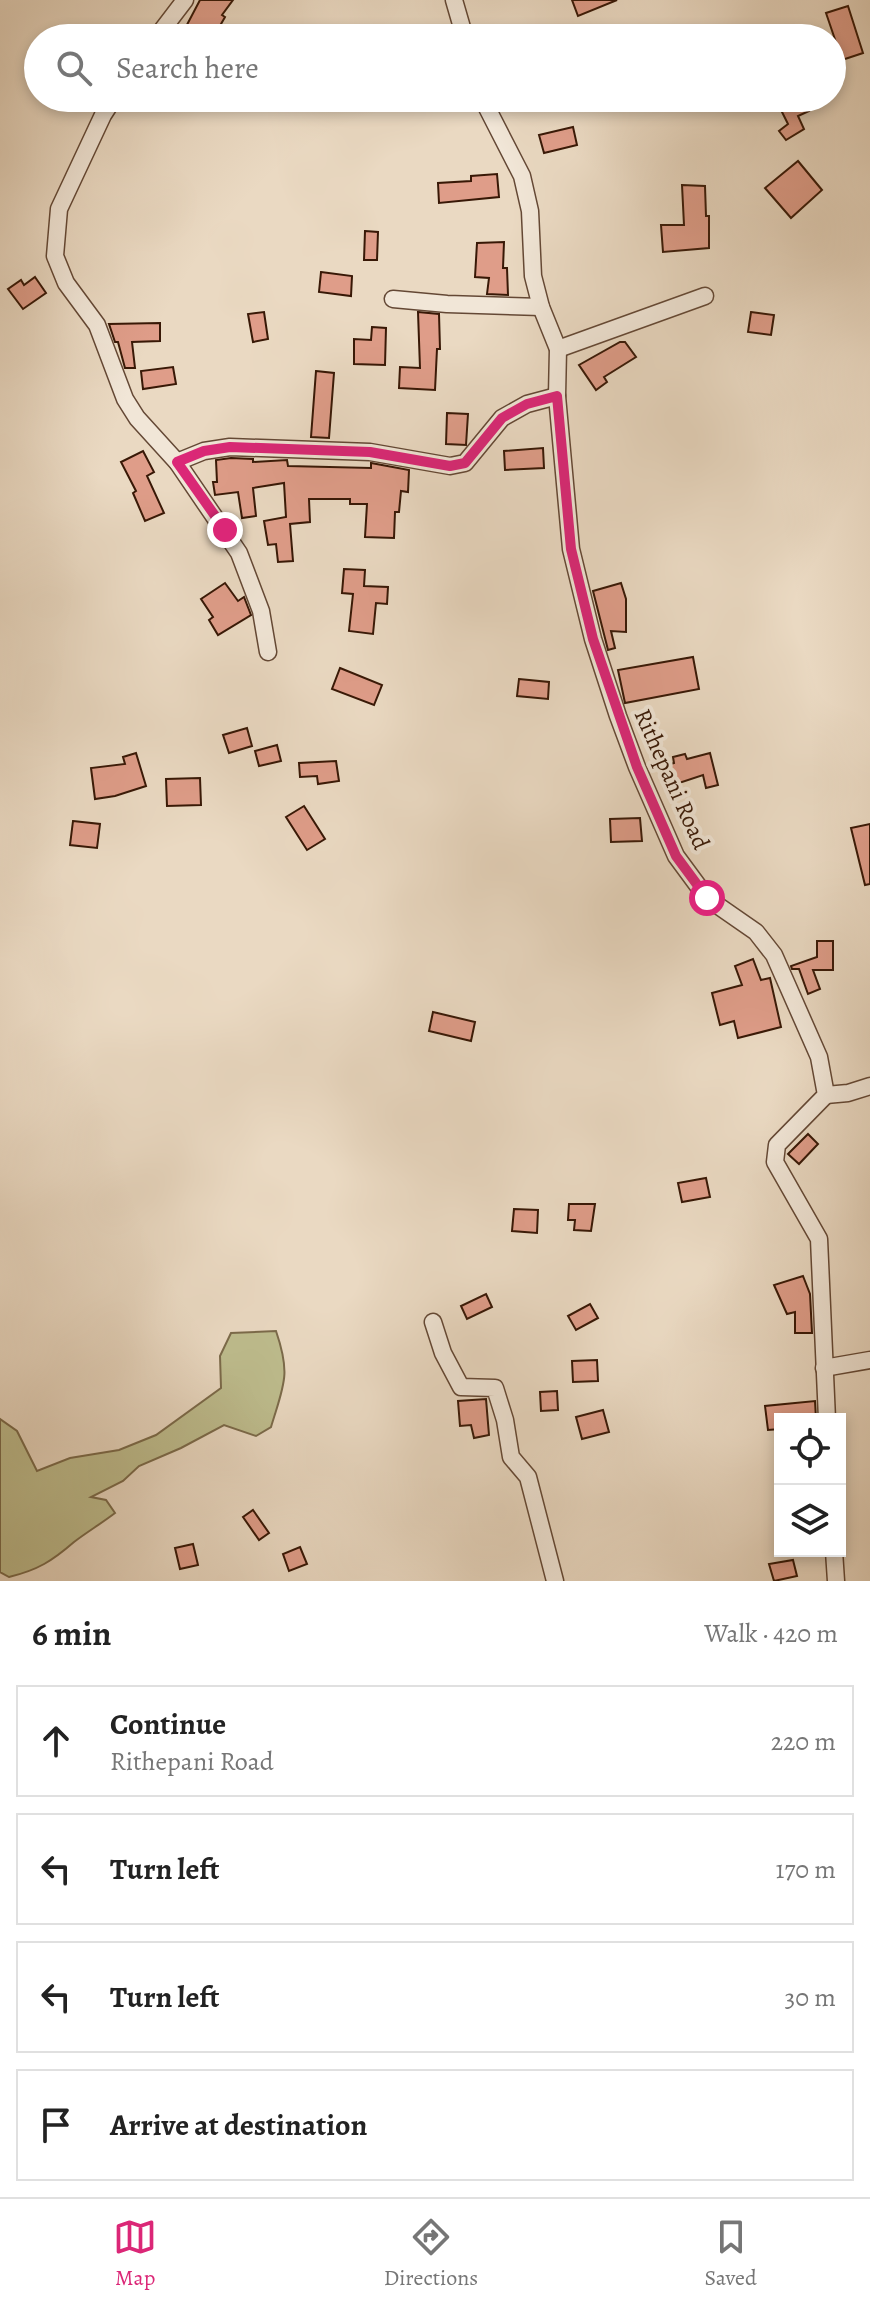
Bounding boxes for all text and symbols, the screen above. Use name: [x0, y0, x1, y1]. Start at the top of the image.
search box: [24, 24, 846, 112]
icon: search: [52, 46, 96, 90]
text: Search here: [116, 48, 259, 88]
route end: [207, 512, 243, 548]
street label: Rithepani Road: [627, 703, 717, 855]
route start: [689, 880, 725, 916]
map controls: [774, 1413, 846, 1557]
button: locate: [774, 1413, 846, 1485]
button: layers: [774, 1485, 846, 1557]
text: 6 min: [32, 1610, 111, 1657]
text: Walk · 420 m: [704, 1616, 838, 1651]
text: Continue: [110, 1704, 226, 1744]
icon: ahead: [34, 1719, 78, 1763]
text: 220 m: [771, 1724, 836, 1759]
text: Rithepani Road: [110, 1744, 274, 1779]
icon: left: [34, 1847, 78, 1891]
text: Turn left: [110, 1849, 219, 1889]
text: 170 m: [776, 1852, 836, 1887]
icon: left: [34, 1975, 78, 2019]
text: Turn left: [110, 1977, 219, 2017]
text: 30 m: [785, 1980, 836, 2015]
icon: arrive: [34, 2103, 78, 2147]
text: Arrive at destination: [110, 2105, 367, 2145]
tab: Map: [113, 2215, 157, 2293]
tab: Directions: [384, 2215, 478, 2293]
tab: Saved: [705, 2215, 757, 2293]

